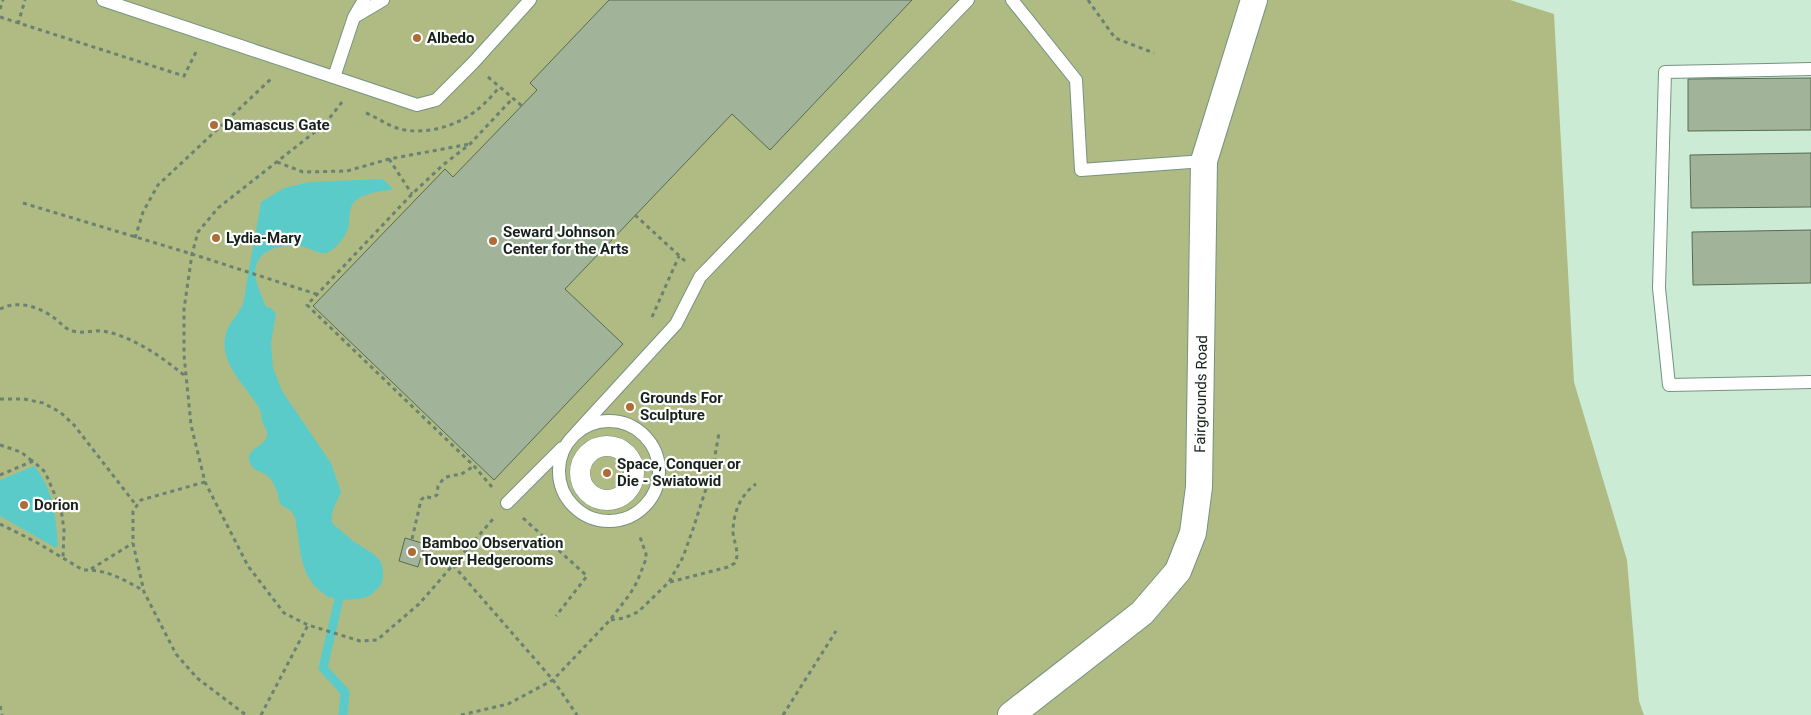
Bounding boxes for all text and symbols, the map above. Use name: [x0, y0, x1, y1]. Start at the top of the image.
place label: Albedo: [427, 29, 475, 47]
marker: Albedo: [411, 32, 423, 44]
place label: Damascus Gate: [224, 116, 330, 134]
marker: Damascus Gate: [208, 119, 220, 131]
place label: Seward Johnson Center for the Arts: [503, 223, 629, 258]
place label: Lydia-Mary: [226, 229, 302, 247]
marker: Lydia-Mary: [210, 232, 222, 244]
marker: Seward Johnson Center for the Arts: [487, 235, 499, 247]
street label: Fairgrounds Road: [1191, 335, 1211, 453]
place label: Grounds For Sculpture: [640, 389, 723, 424]
marker: Grounds For Sculpture: [624, 401, 636, 413]
place label: Space, Conquer or Die - Swiatowid: [617, 455, 741, 490]
marker: Space, Conquer or Die - Swiatowid: [601, 467, 613, 479]
place label: Dorion: [34, 496, 79, 514]
marker: Dorion: [18, 499, 30, 511]
place label: Bamboo Observation Tower Hedgerooms: [422, 534, 563, 569]
marker: Bamboo Observation Tower Hedgerooms: [406, 546, 418, 558]

